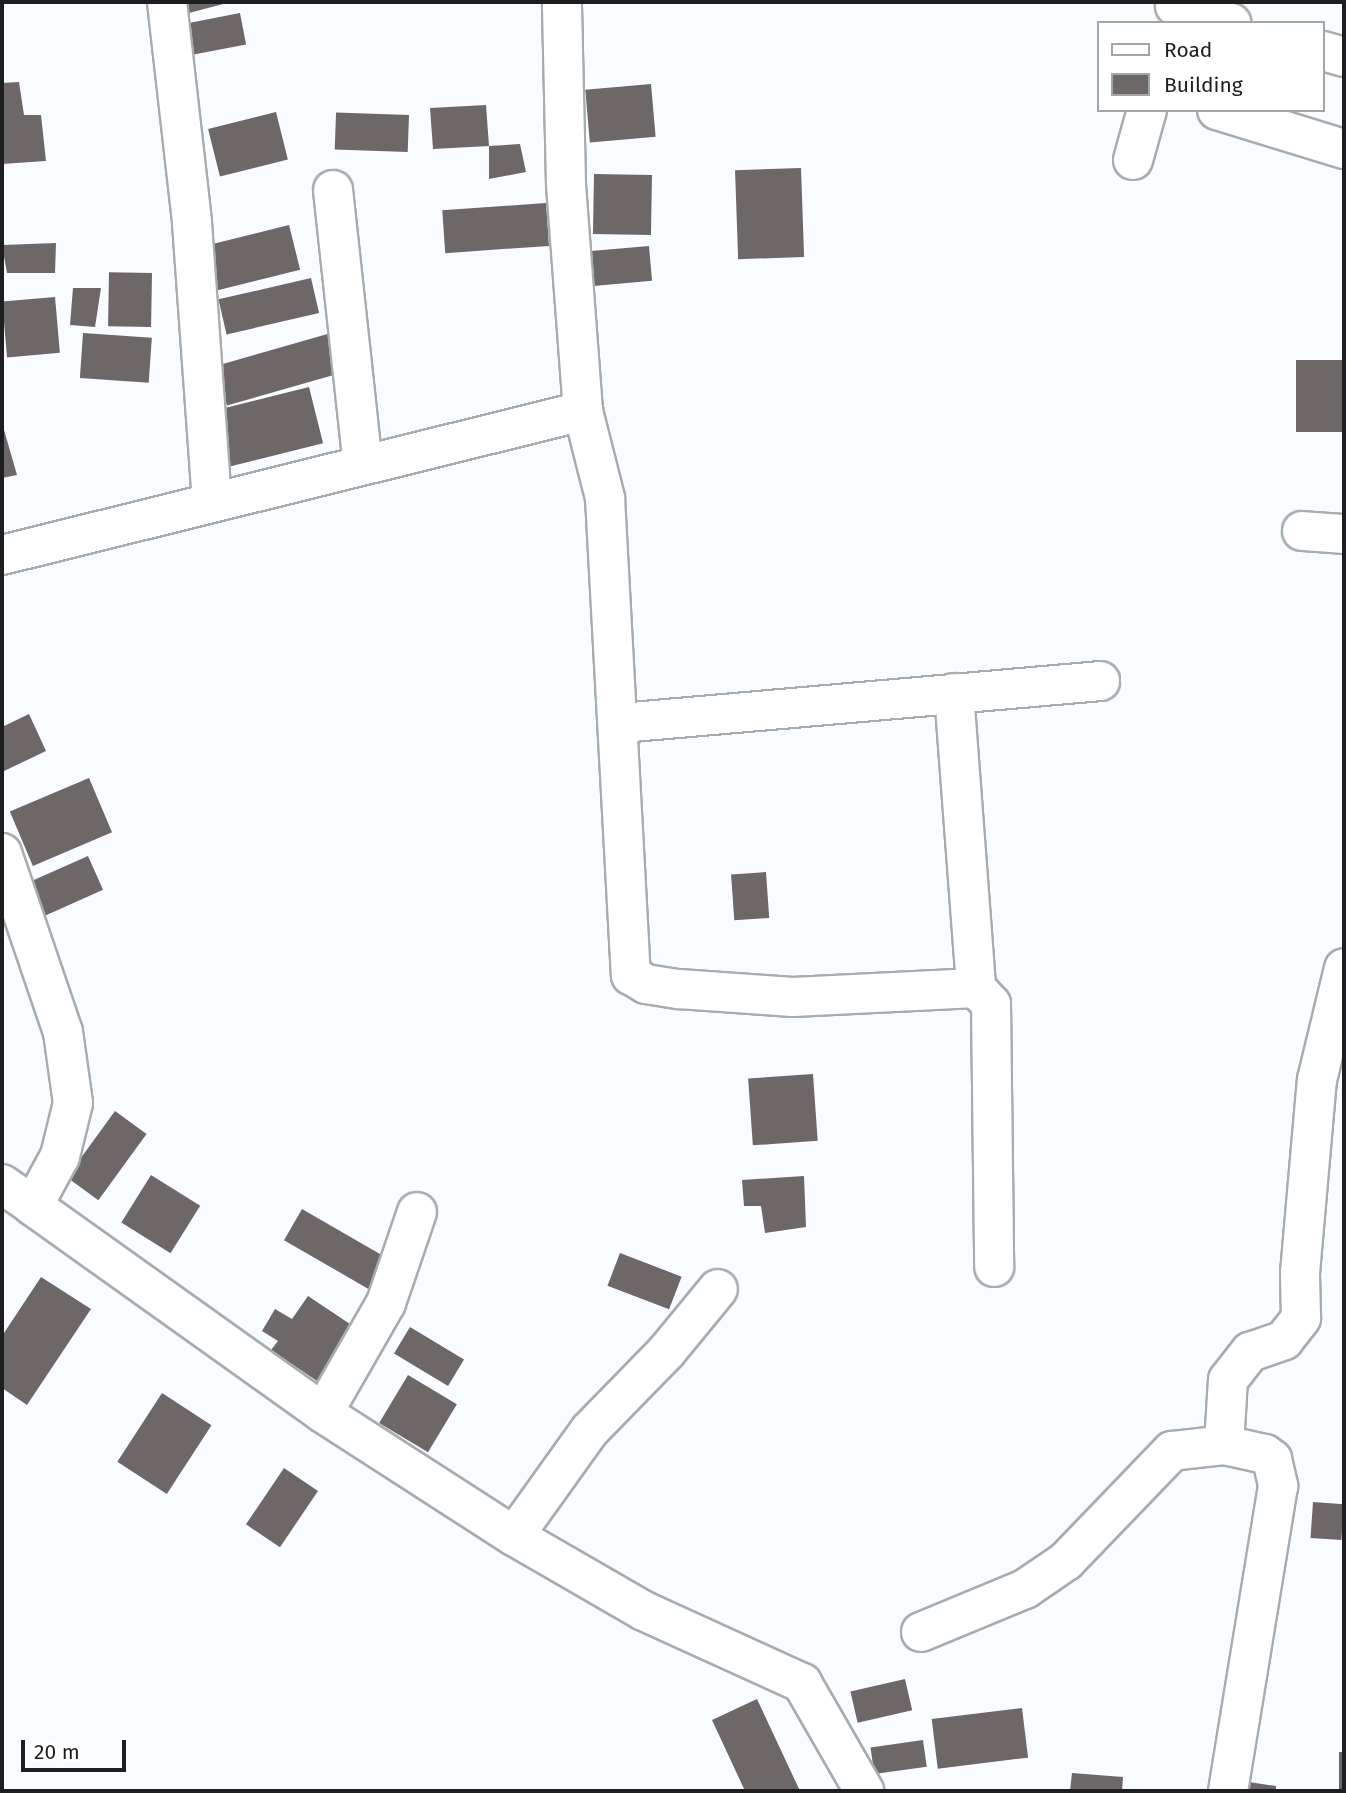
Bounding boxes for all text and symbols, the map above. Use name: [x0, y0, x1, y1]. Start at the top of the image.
legend: [1098, 21, 1325, 112]
text: Road: [1164, 37, 1212, 63]
text: Building: [1164, 72, 1243, 98]
scale bar: [24, 1727, 130, 1771]
text: 20 m: [34, 1739, 80, 1765]

